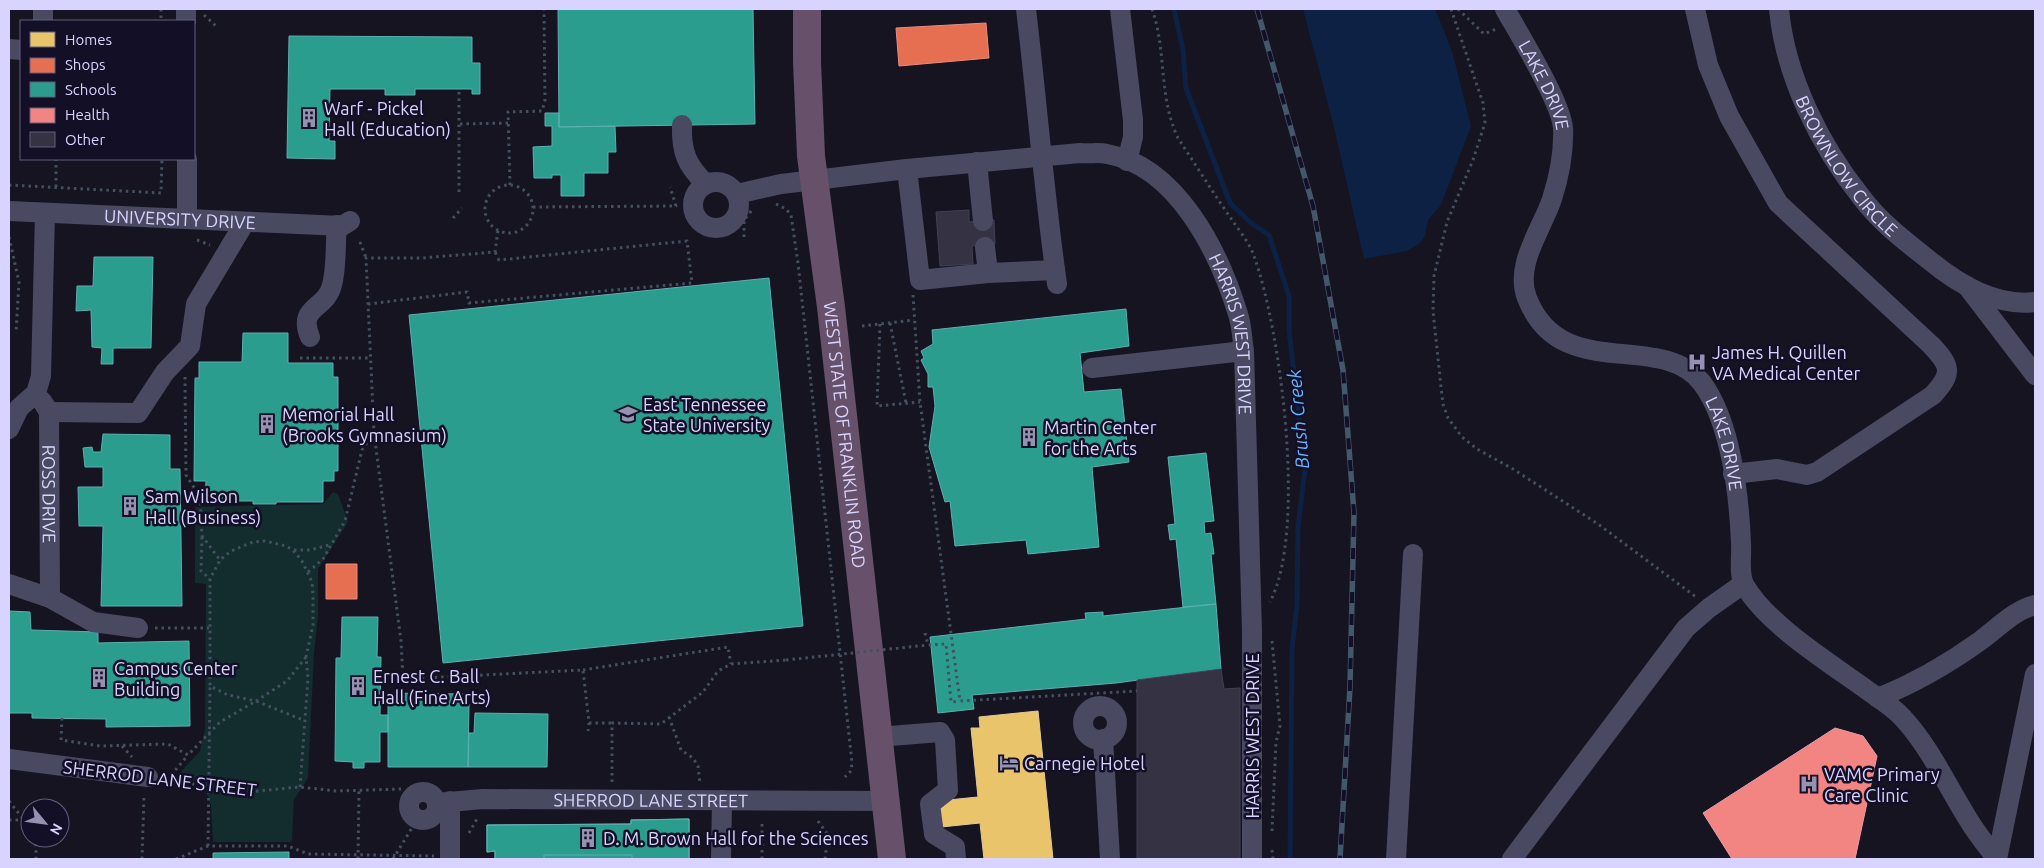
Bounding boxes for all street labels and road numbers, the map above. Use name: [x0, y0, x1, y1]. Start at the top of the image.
street label: LAKE DRIVE: [1515, 37, 1573, 131]
street label: BROWNLOW CIRCLE: [1792, 93, 1902, 240]
street label: UNIVERSITY DRIVE: [104, 205, 256, 232]
street label: HARRIS WEST DRIVE: [1206, 250, 1256, 415]
street label: WEST STATE OF FRANKLIN ROAD: [820, 300, 870, 569]
street label: LAKE DRIVE: [1702, 393, 1747, 492]
street label: ROSS DRIVE: [39, 445, 60, 543]
street label: HARRIS WEST DRIVE: [1242, 653, 1262, 819]
street label: SHERROD LANE STREET: [62, 756, 258, 800]
street label: SHERROD LANE STREET: [553, 789, 748, 810]

